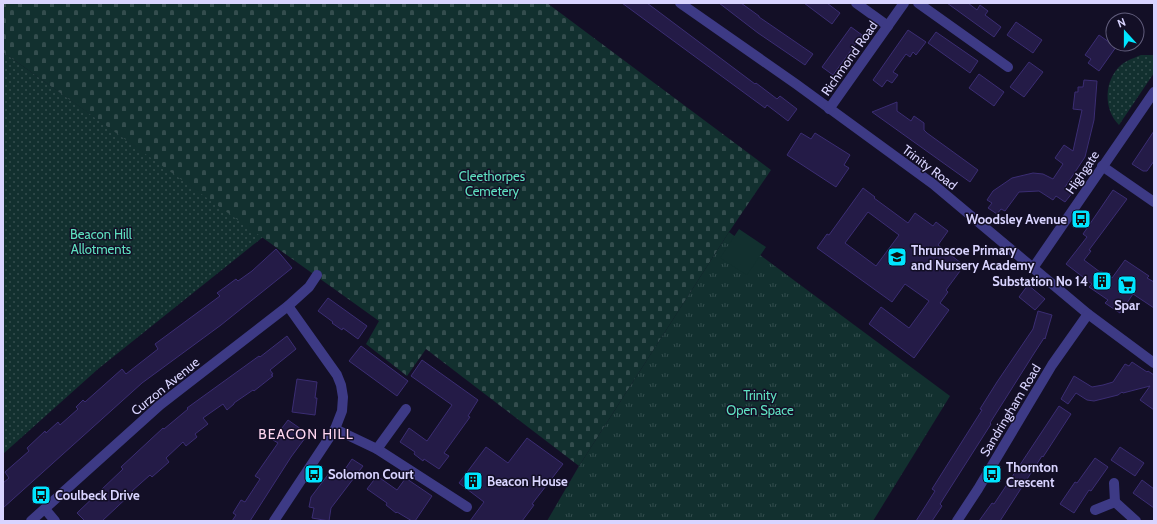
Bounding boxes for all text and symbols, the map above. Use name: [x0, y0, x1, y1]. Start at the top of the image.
north arrow: [1105, 12, 1145, 52]
text: N: [1115, 15, 1128, 31]
street label: Richmond Road: [817, 18, 881, 98]
street label: Trinity Road: [899, 141, 961, 193]
street label: Highgate: [1062, 147, 1102, 197]
park label: Cleethorpes Cemetery: [459, 168, 526, 199]
bus stop icon: Woodsley Avenue: [1070, 208, 1092, 230]
place label: Woodsley Avenue: [966, 211, 1067, 227]
park label: Beacon Hill Allotments: [70, 226, 132, 257]
place label: Thrunscoe Primary and Nursery Academy: [911, 242, 1034, 273]
school or university icon: Thrunscoe Primary and Nursery Academy: [886, 246, 908, 268]
building icon: Substation No 14: [1091, 270, 1113, 292]
place label: Substation No 14: [992, 273, 1088, 289]
supermarket icon: Spar: [1116, 274, 1138, 296]
place label: Spar: [1114, 297, 1141, 313]
street label: Curzon Avenue: [128, 353, 203, 418]
street label: Sandringham Road: [976, 361, 1044, 459]
park label: Trinity Open Space: [726, 387, 794, 418]
district label: BEACON HILL: [258, 425, 354, 443]
place label: Thornton Crescent: [1006, 459, 1058, 490]
bus stop icon: Solomon Court: [303, 463, 325, 485]
bus stop icon: Thornton Crescent: [981, 463, 1003, 485]
place label: Solomon Court: [328, 466, 414, 482]
building icon: Beacon House: [462, 470, 484, 492]
place label: Beacon House: [487, 473, 568, 489]
bus stop icon: Coulbeck Drive: [30, 484, 52, 506]
place label: Coulbeck Drive: [55, 487, 140, 503]

